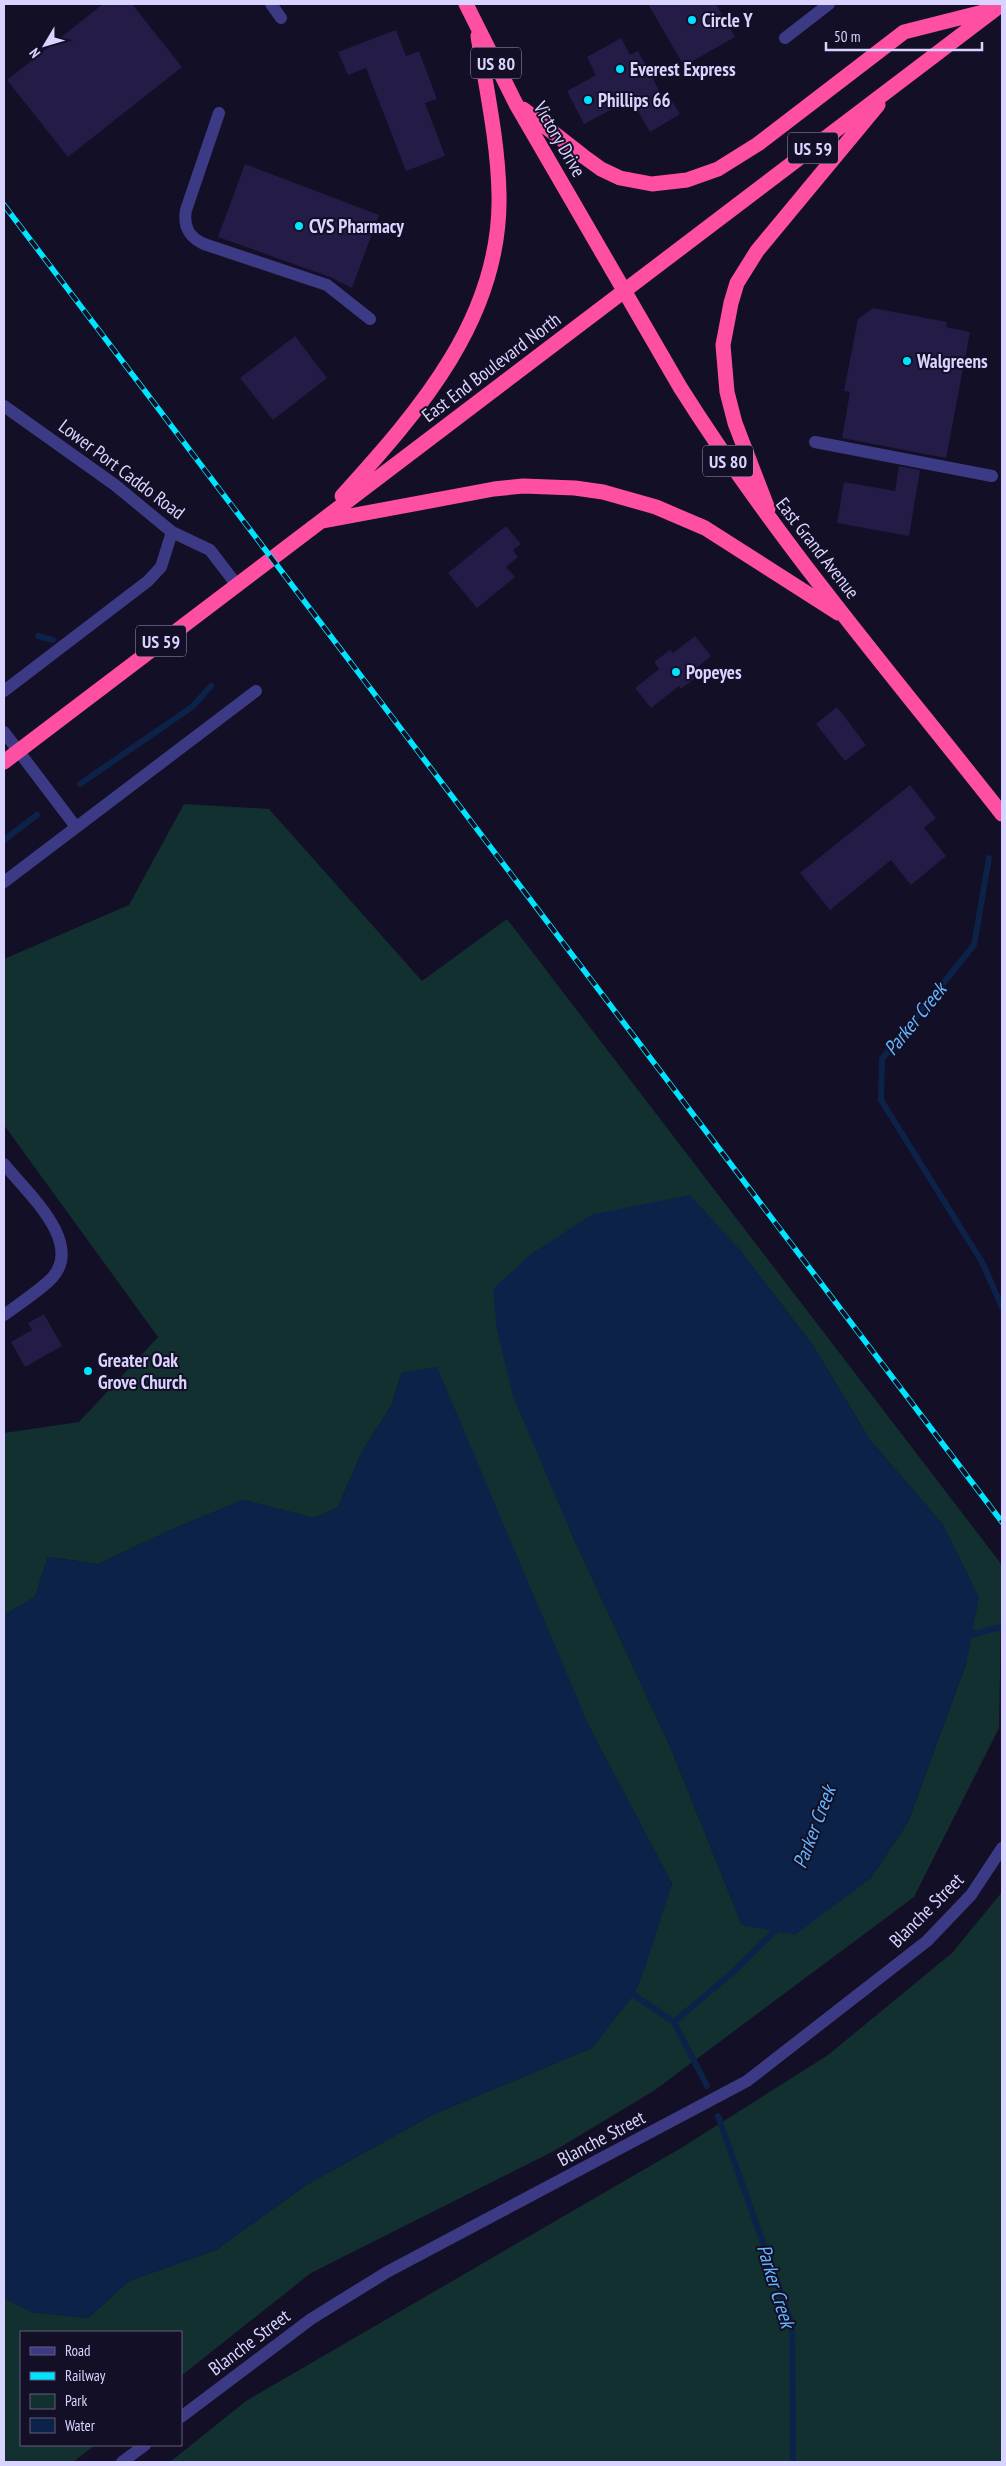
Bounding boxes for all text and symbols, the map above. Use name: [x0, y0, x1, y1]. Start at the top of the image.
place label: Circle Y: [702, 8, 753, 32]
marker: Circle Y: [686, 14, 698, 26]
north arrow: [20, 20, 70, 70]
scale bar: [826, 20, 982, 52]
text: 50 m: [834, 27, 860, 46]
text: N: [25, 44, 44, 62]
road number: US 80: [471, 48, 521, 78]
place label: Everest Express: [630, 57, 736, 81]
marker: Everest Express: [614, 63, 626, 75]
place label: Phillips 66: [598, 88, 671, 112]
marker: Phillips 66: [582, 94, 594, 106]
street label: Victory Drive: [528, 96, 591, 181]
road number: US 59: [788, 132, 838, 164]
place label: CVS Pharmacy: [309, 214, 404, 238]
marker: CVS Pharmacy: [293, 220, 305, 232]
street label: East End Boulevard North: [417, 307, 565, 427]
place label: Walgreens: [916, 349, 988, 373]
marker: Walgreens: [901, 355, 913, 367]
street label: Lower Port Caddo Road: [54, 414, 190, 524]
road number: US 80: [703, 446, 753, 476]
street label: East Grand Avenue: [771, 493, 865, 603]
road number: US 59: [136, 626, 186, 656]
place label: Popeyes: [686, 660, 742, 684]
marker: Popeyes: [670, 666, 682, 678]
water label: Parker Creek: [878, 976, 954, 1061]
place label: Greater Oak Grove Church: [98, 1348, 187, 1394]
marker: Greater Oak Grove Church: [82, 1365, 94, 1377]
water label: Parker Creek: [786, 1780, 842, 1872]
street label: Blanche Street: [884, 1867, 969, 1952]
street label: Blanche Street: [553, 2105, 650, 2171]
water label: Parker Creek: [751, 2241, 802, 2333]
street label: Blanche Street: [204, 2303, 295, 2380]
legend: [20, 2331, 182, 2446]
text: Road: [65, 2341, 91, 2360]
text: Railway: [65, 2366, 106, 2385]
text: Park: [65, 2391, 87, 2410]
text: Water: [65, 2416, 96, 2435]

